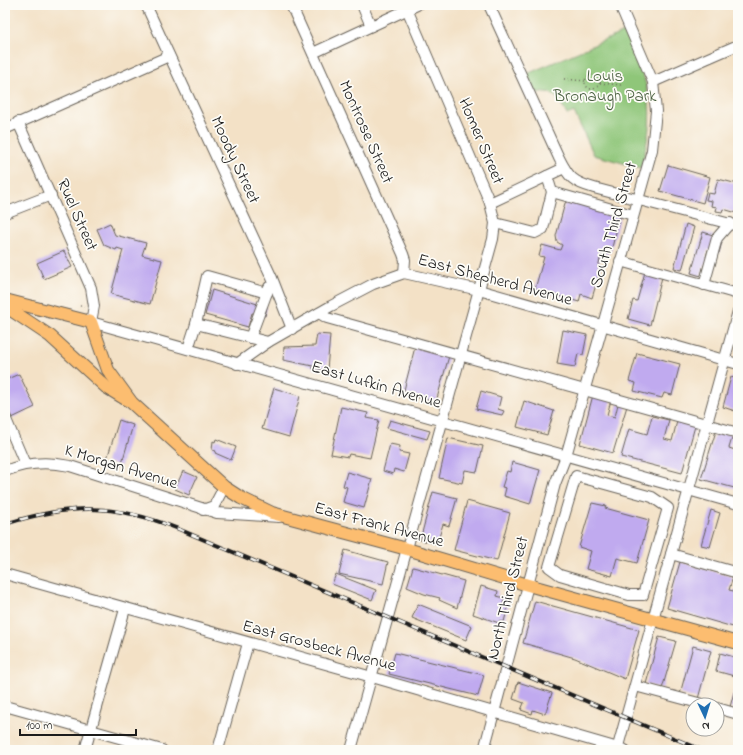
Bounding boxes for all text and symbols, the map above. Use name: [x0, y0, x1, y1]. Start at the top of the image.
park label: Louis Bronaugh Park: [553, 64, 657, 111]
street label: Montrose Street: [332, 76, 400, 188]
street label: Homer Street: [452, 94, 511, 188]
street label: Moody Street: [203, 112, 266, 209]
street label: South Third Street: [584, 159, 644, 291]
street label: Ruel Street: [50, 175, 104, 255]
street label: East Shepherd Avenue: [415, 247, 575, 313]
street label: East Lufkin Avenue: [308, 354, 444, 416]
street label: K Morgan Avenue: [61, 438, 181, 498]
street label: East Frank Avenue: [311, 496, 447, 554]
street label: North Third Street: [481, 533, 535, 662]
street label: East Grosbeck Avenue: [239, 613, 399, 679]
north arrow: [685, 697, 725, 737]
scale bar: [20, 711, 136, 737]
text: 100 m: [26, 717, 53, 735]
text: N: [701, 718, 710, 734]

